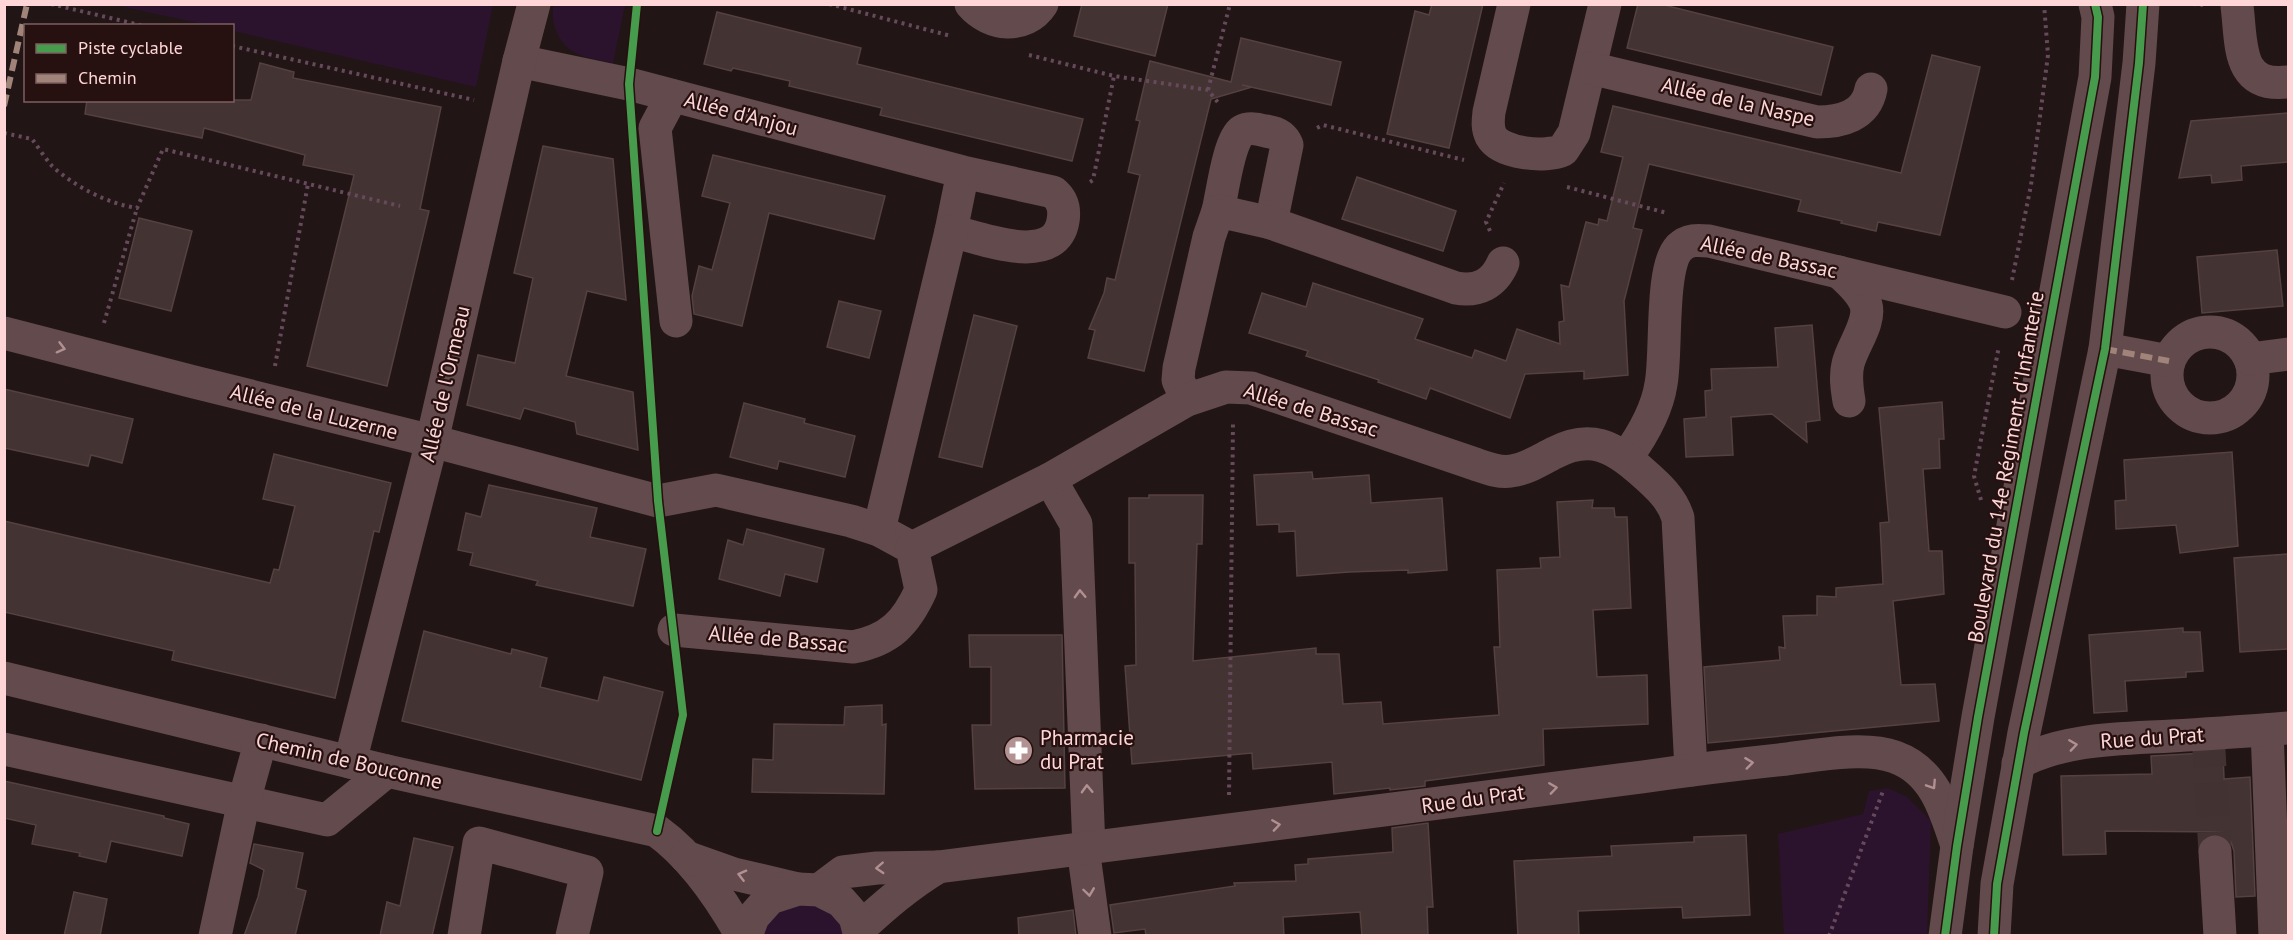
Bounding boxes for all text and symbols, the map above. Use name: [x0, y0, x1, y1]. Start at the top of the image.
legend: [24, 24, 234, 102]
text: Piste cyclable: [78, 36, 183, 59]
text: Chemin: [78, 66, 137, 89]
street label: Allée de la Naspe: [1659, 71, 1817, 132]
street label: Allée d'Anjou: [681, 85, 801, 142]
street label: Allée de Bassac: [1698, 229, 1840, 284]
street label: Boulevard du 14e Régiment d'Infanterie: [1961, 289, 2050, 645]
street label: Allée de l'Ormeau: [413, 303, 476, 465]
one-way arrow: [56, 341, 66, 354]
street label: Allée de Bassac: [1241, 376, 1382, 443]
street label: Allée de la Luzerne: [228, 378, 401, 445]
one-way arrow: [1073, 590, 1086, 599]
street label: Allée de Bassac: [708, 619, 849, 658]
street label: Rue du Prat: [2099, 720, 2205, 755]
place label: Pharmacie du Prat: [1040, 724, 1134, 775]
street label: Chemin de Bouconne: [253, 726, 445, 795]
pharmacy icon: Pharmacie du Prat: [1003, 734, 1035, 766]
one-way arrow: [2069, 740, 2078, 752]
one-way arrow: [1744, 757, 1753, 770]
street label: Rue du Prat: [1420, 778, 1526, 819]
one-way arrow: [1924, 779, 1935, 790]
one-way arrow: [1548, 783, 1558, 795]
one-way arrow: [1080, 785, 1093, 794]
one-way arrow: [1272, 819, 1281, 831]
one-way arrow: [875, 862, 884, 875]
one-way arrow: [737, 870, 747, 883]
one-way arrow: [1082, 887, 1094, 897]

